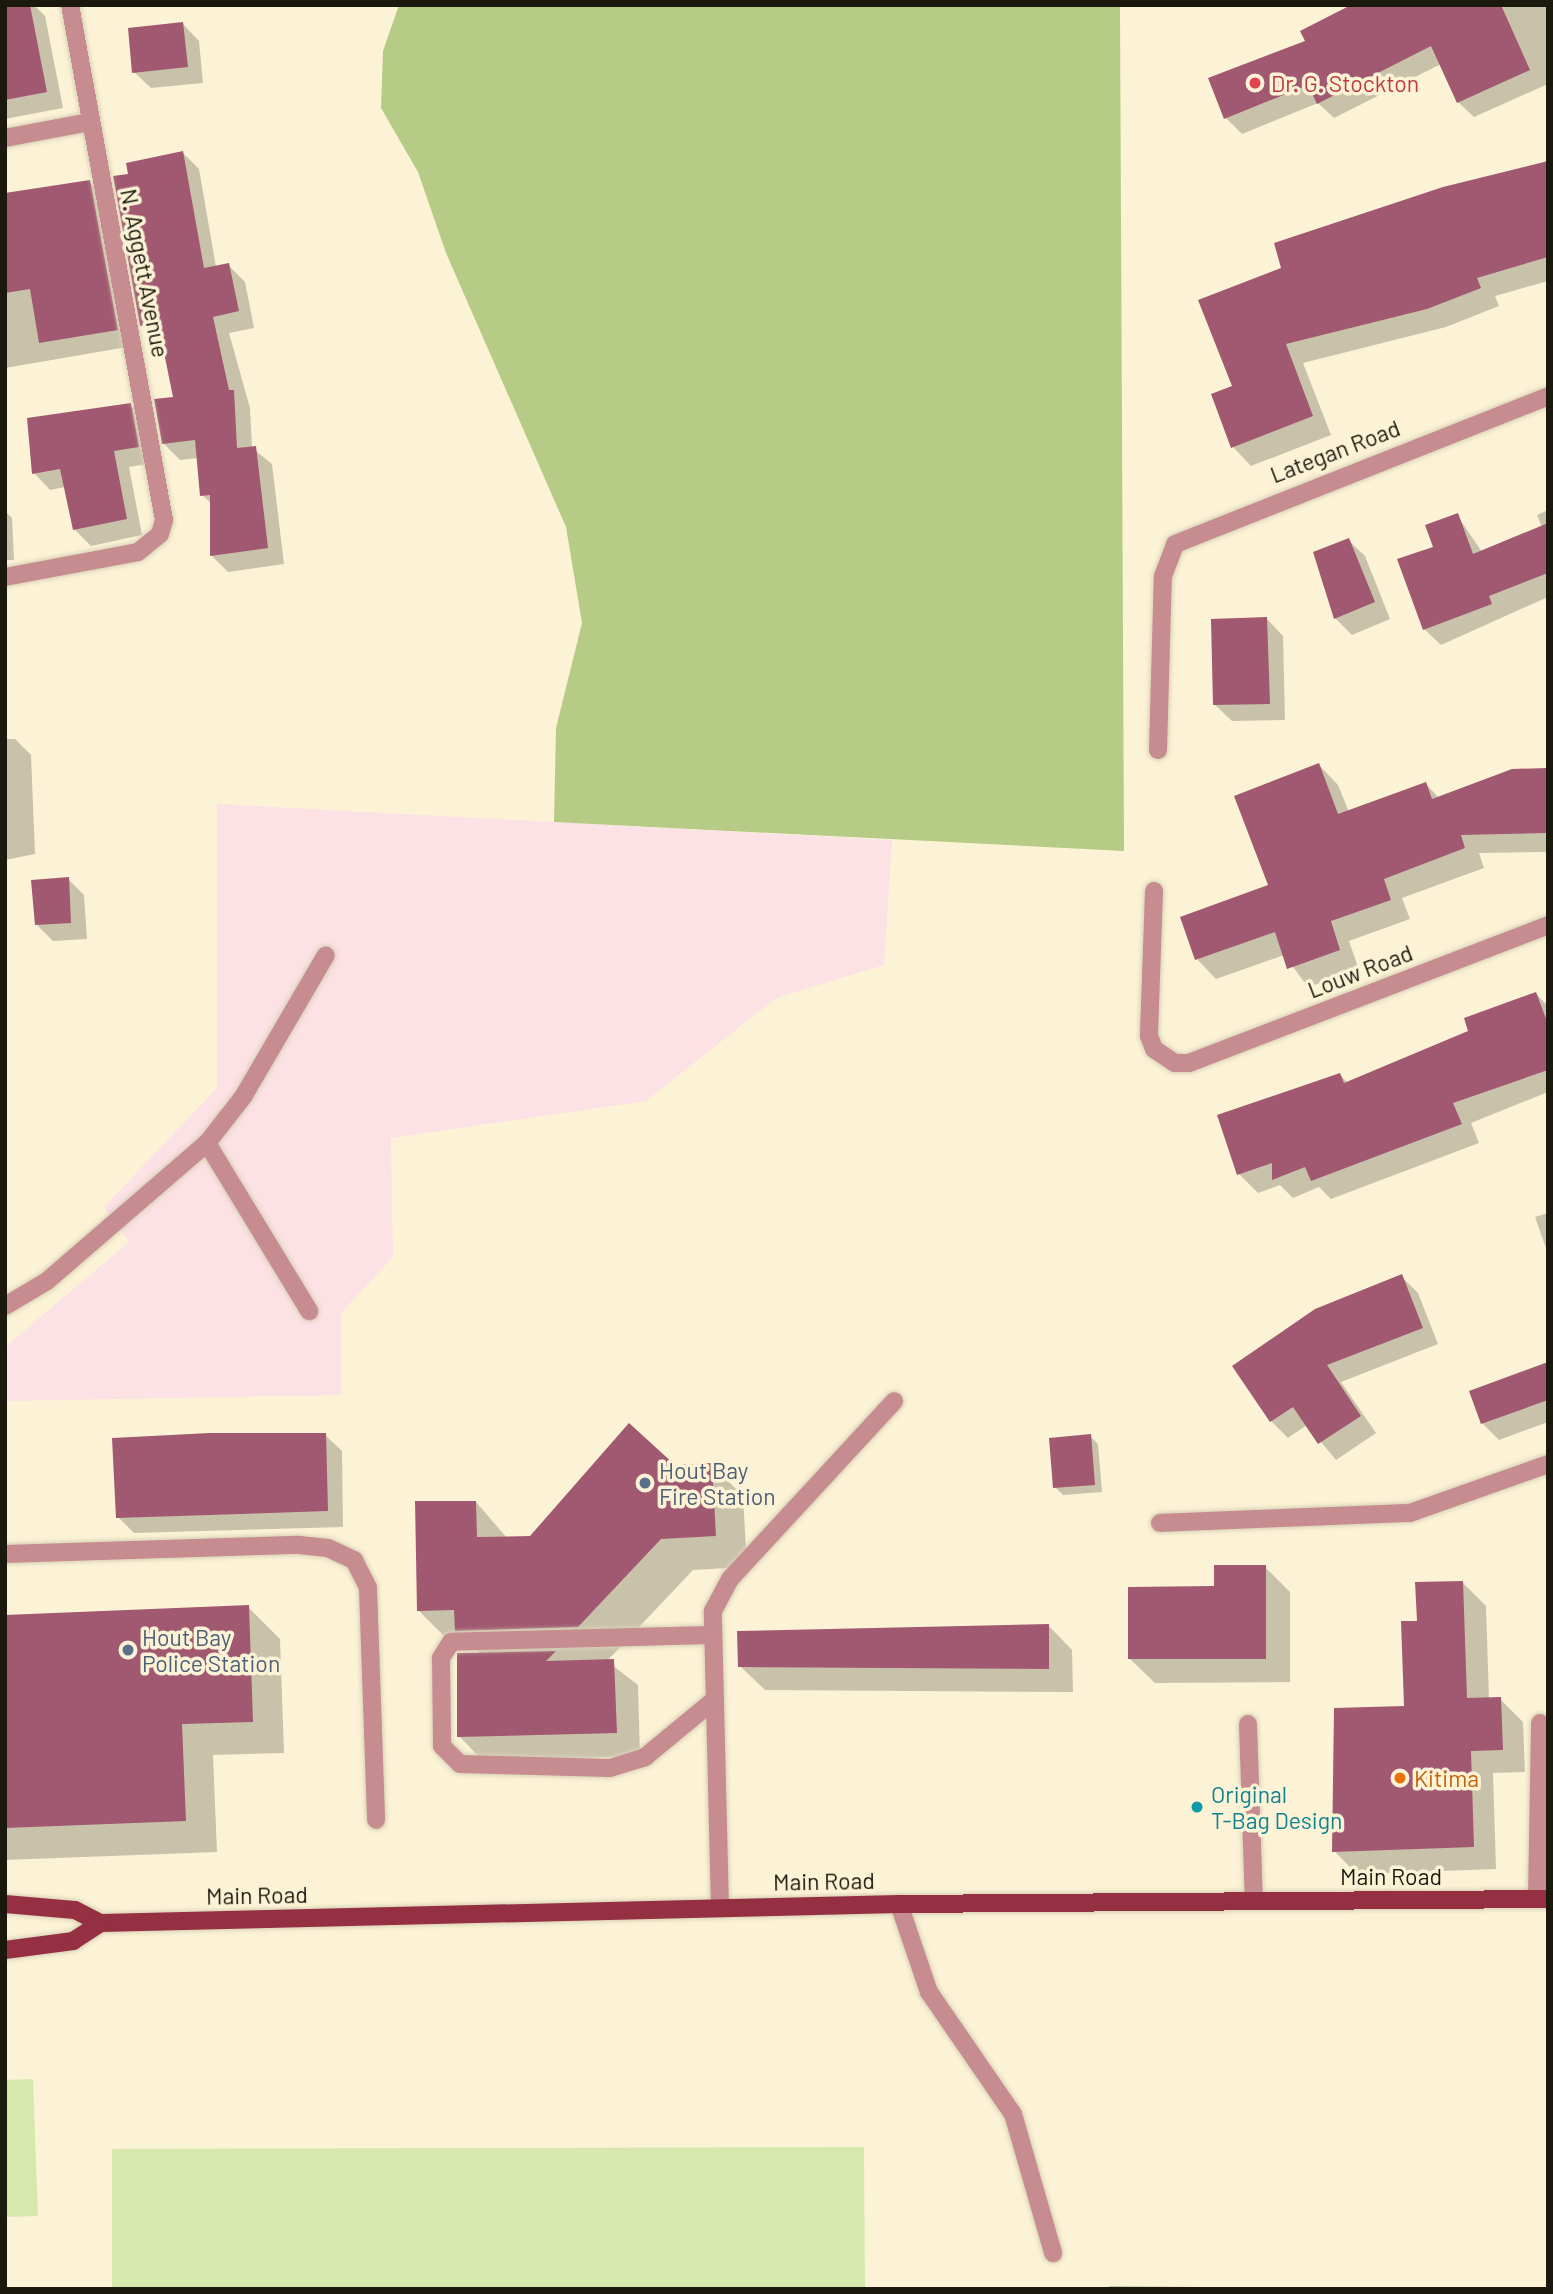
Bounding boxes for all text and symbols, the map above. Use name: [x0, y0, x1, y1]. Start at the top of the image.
place label: Dr. G. Stockton: [1271, 69, 1419, 97]
marker: Dr. G. Stockton: [1245, 73, 1265, 93]
street label: N. Aggett Avenue: [115, 186, 175, 360]
street label: Lategan Road: [1266, 414, 1404, 488]
street label: Louw Road: [1304, 938, 1416, 1004]
place label: Hout Bay Fire Station: [659, 1456, 776, 1510]
marker: Hout Bay Fire Station: [637, 1475, 653, 1491]
place label: Hout Bay Police Station: [142, 1623, 280, 1677]
marker: Hout Bay Police Station: [120, 1642, 136, 1658]
place label: Kitima: [1414, 1764, 1479, 1792]
marker: Kitima: [1392, 1770, 1408, 1786]
place label: Original T-Bag Design: [1211, 1780, 1342, 1834]
marker: Original T-Bag Design: [1189, 1799, 1205, 1815]
street label: Main Road: [1340, 1862, 1442, 1890]
street label: Main Road: [773, 1866, 875, 1896]
street label: Main Road: [206, 1880, 308, 1910]

